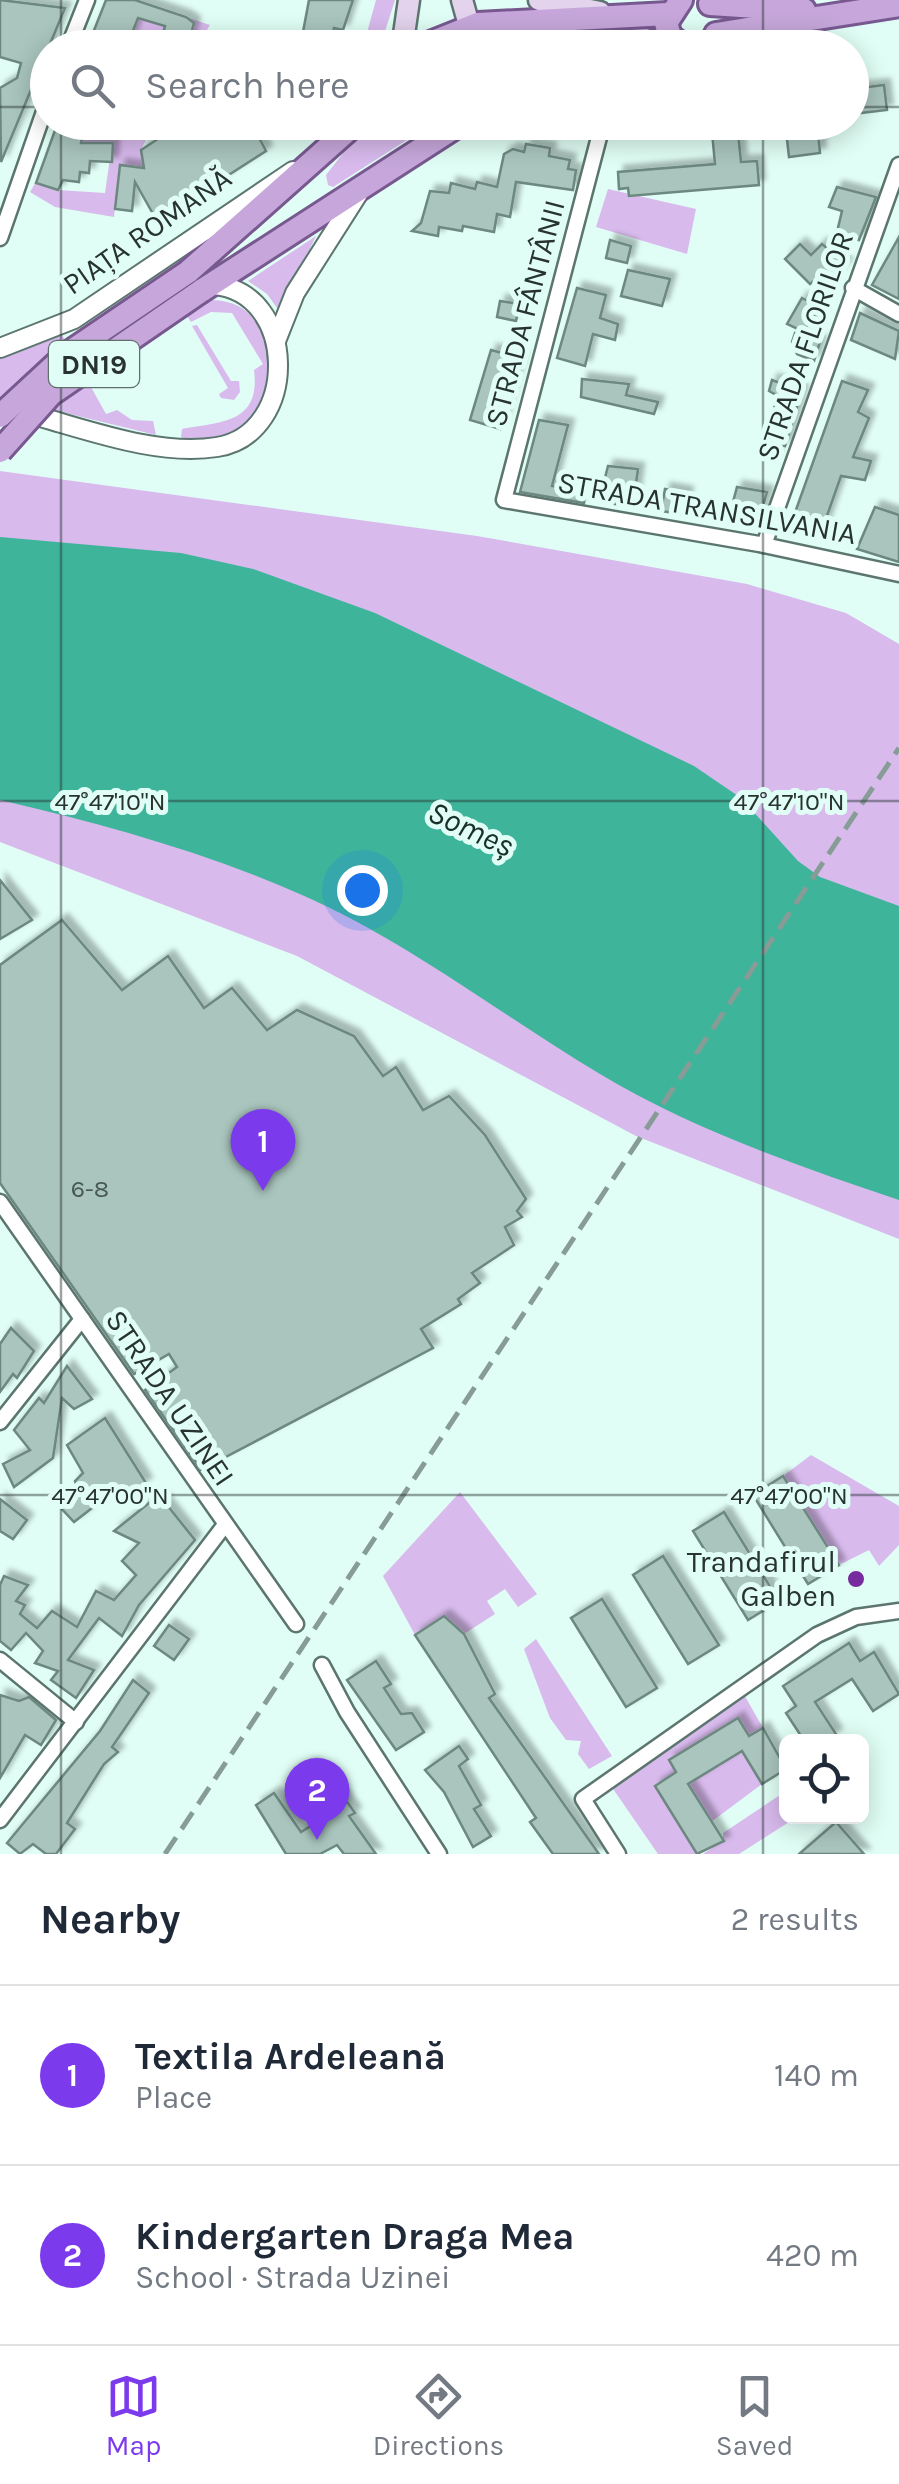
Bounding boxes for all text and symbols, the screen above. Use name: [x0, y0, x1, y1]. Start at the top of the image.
search box: [30, 30, 869, 140]
icon: search: [65, 58, 120, 113]
text: Search here: [145, 63, 349, 108]
street label: PIAȚA ROMANĂ: [56, 160, 238, 302]
street label: STRADA FÂNTÂNII: [477, 196, 573, 430]
street label: STRADA FLORILOR: [749, 226, 861, 466]
road number: DN19: [49, 341, 139, 387]
street label: STRADA TRANSILVANIA: [555, 464, 859, 552]
text: 47°47'10"N: [54, 787, 166, 816]
text: 47°47'10"N: [733, 787, 845, 816]
water label: Someș: [422, 793, 520, 865]
your location: [337, 865, 388, 916]
pin: 1: [230, 1108, 296, 1191]
house number: 6-8: [71, 1174, 109, 1203]
street label: STRADA UZINEI: [98, 1303, 242, 1493]
text: 47°47'00"N: [51, 1481, 169, 1510]
text: 47°47'00"N: [730, 1481, 848, 1510]
place label: Trandafirul Galben: [687, 1544, 836, 1614]
marker: Trandafirul Galben: [845, 1568, 867, 1590]
map controls: [779, 1734, 869, 1824]
button: locate: [779, 1734, 869, 1824]
pin: 2: [284, 1758, 350, 1840]
text: Nearby: [40, 1894, 180, 1944]
text: 2 results: [731, 1901, 859, 1938]
text: Textila Ardeleană: [135, 2034, 446, 2079]
text: 1: [67, 2057, 78, 2094]
text: 140 m: [774, 2057, 859, 2094]
text: Place: [135, 2079, 212, 2116]
text: Kindergarten Draga Mea: [135, 2214, 575, 2259]
text: 2: [63, 2237, 82, 2274]
text: 420 m: [766, 2237, 859, 2274]
text: School · Strada Uzinei: [135, 2259, 451, 2296]
tab: Map: [106, 2369, 161, 2462]
tab: Directions: [373, 2369, 504, 2462]
tab: Saved: [716, 2369, 793, 2462]

